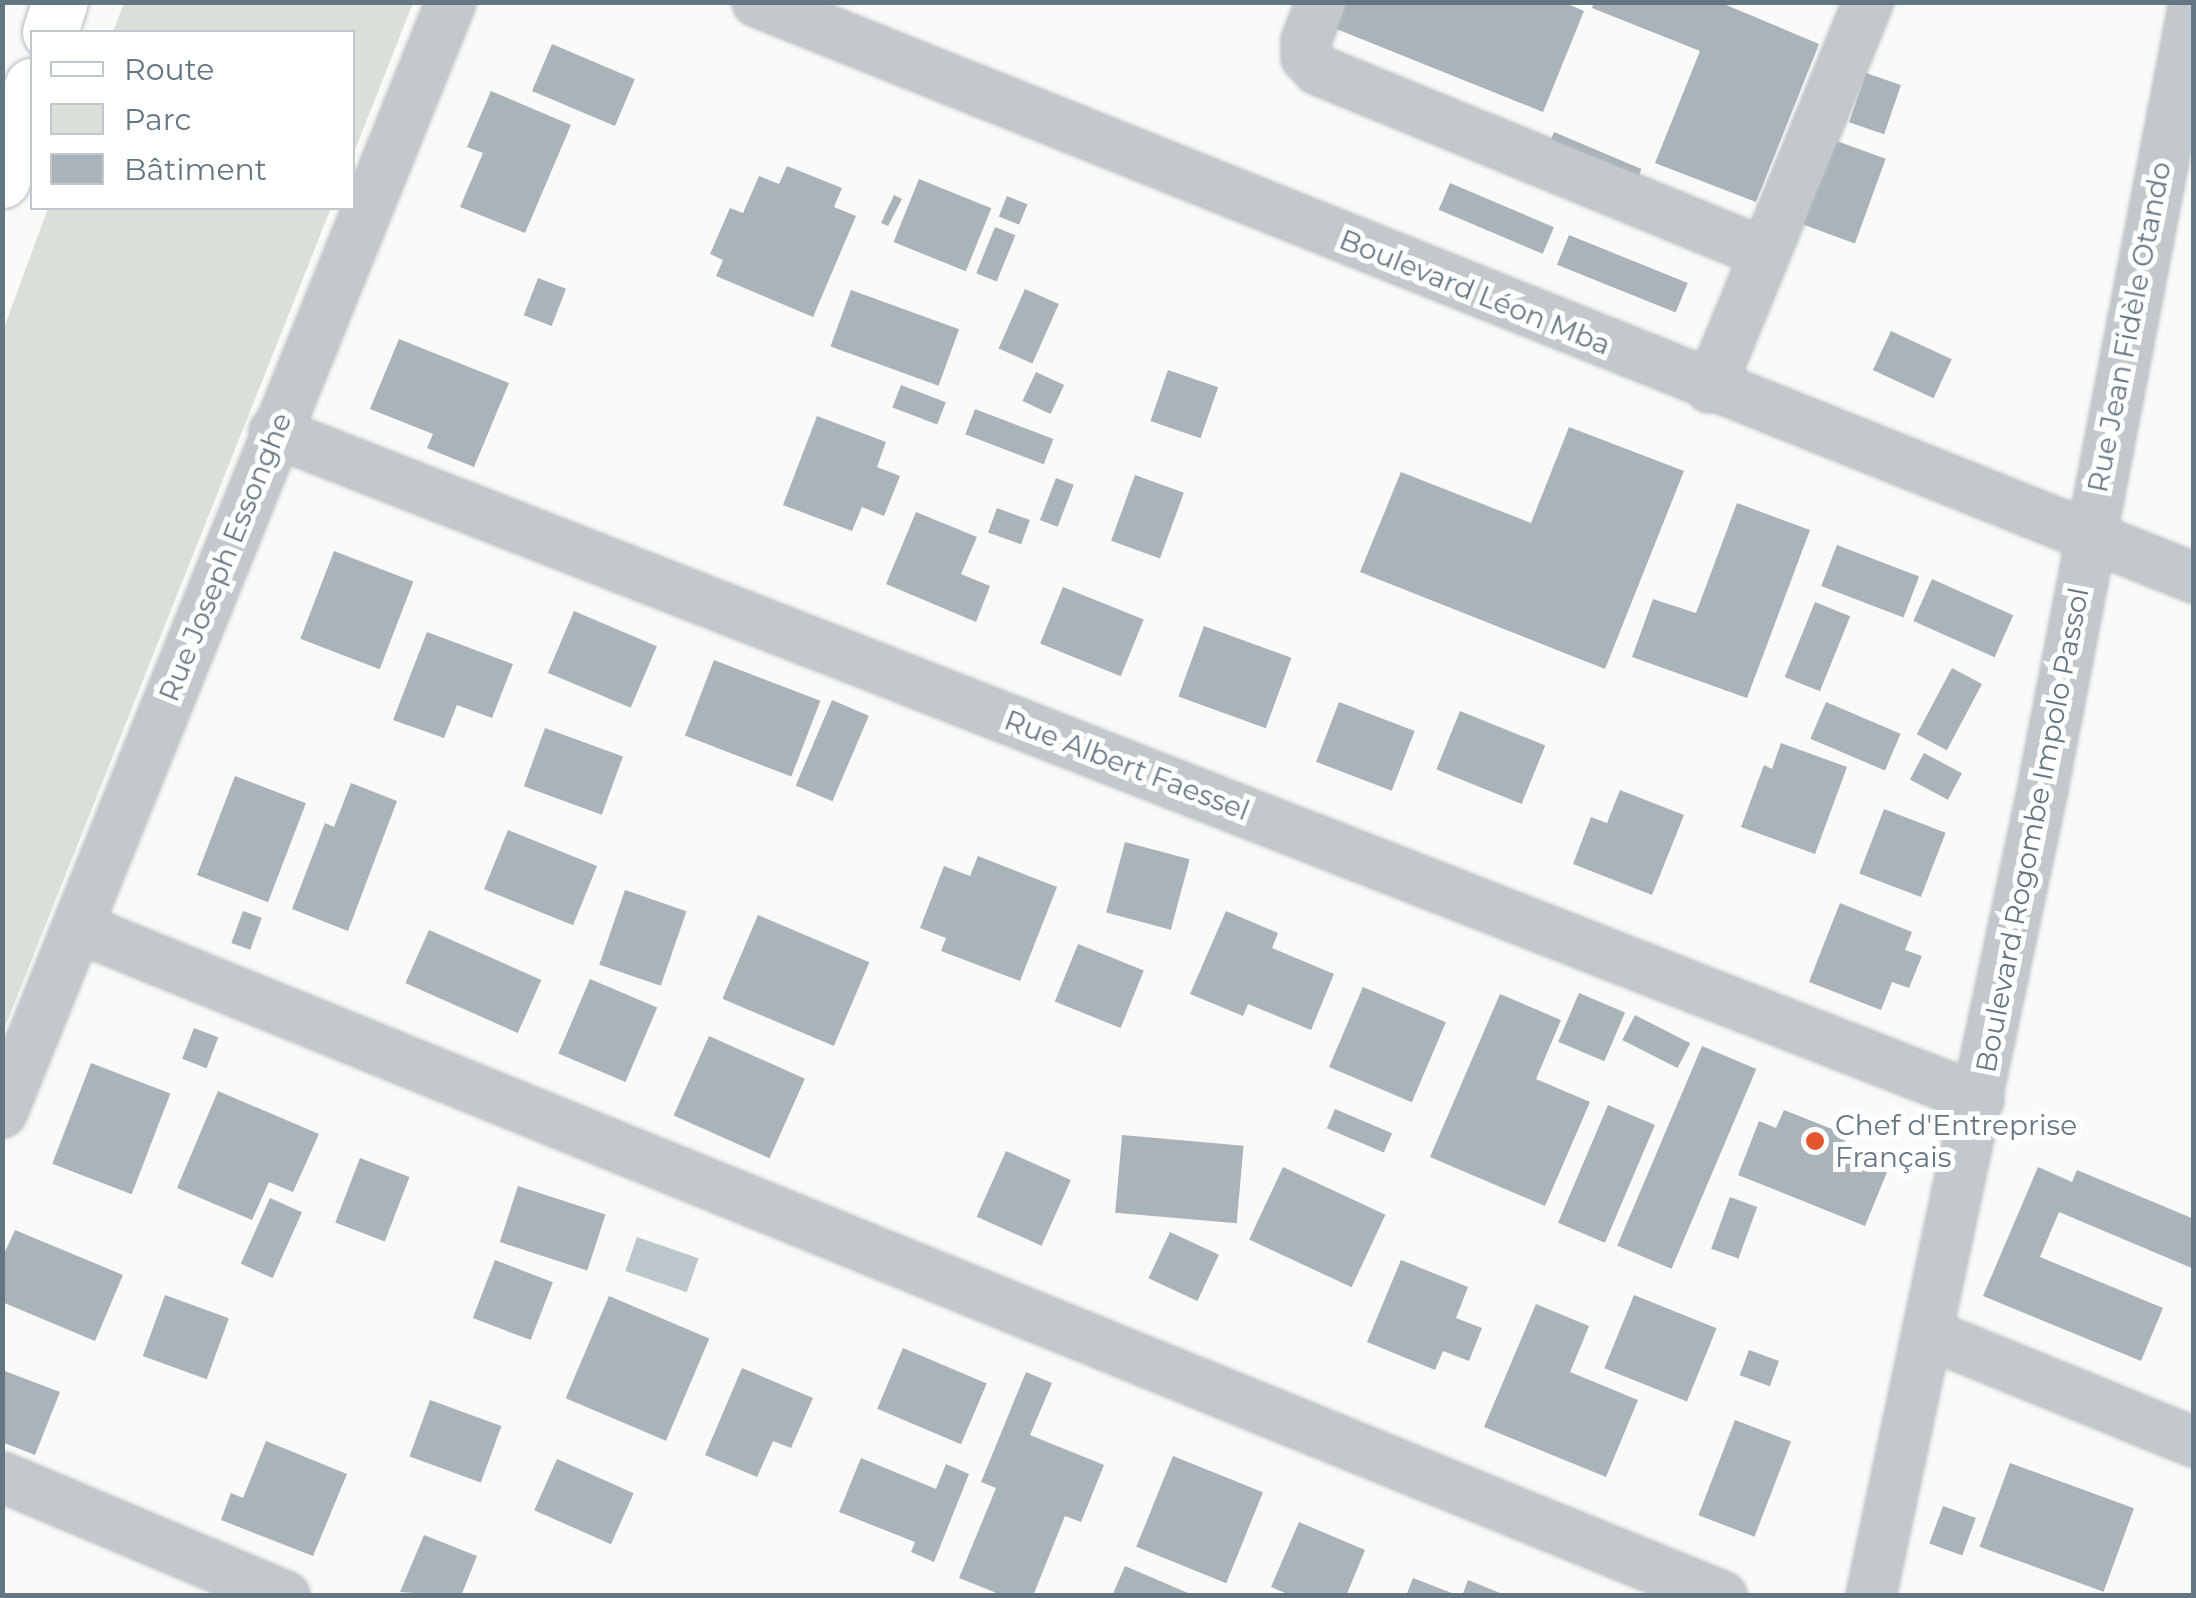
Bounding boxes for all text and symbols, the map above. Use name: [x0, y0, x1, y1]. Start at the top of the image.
legend: [30, 30, 355, 210]
text: Route: [124, 51, 214, 88]
text: Parc: [124, 101, 191, 138]
text: Bâtiment: [124, 151, 267, 188]
street label: Rue Jean Fidèle Otando: [2080, 159, 2178, 495]
street label: Boulevard Léon Mba: [1335, 222, 1615, 362]
street label: Rue Joseph Essonghe: [152, 408, 298, 706]
street label: Boulevard Rogombe Impolo Passol: [1968, 585, 2096, 1075]
street label: Rue Albert Faessel: [1000, 703, 1254, 827]
place label: Chef d'Entreprise Français: [1835, 1108, 2077, 1174]
marker: Chef d'Entreprise Français: [1804, 1130, 1826, 1152]

